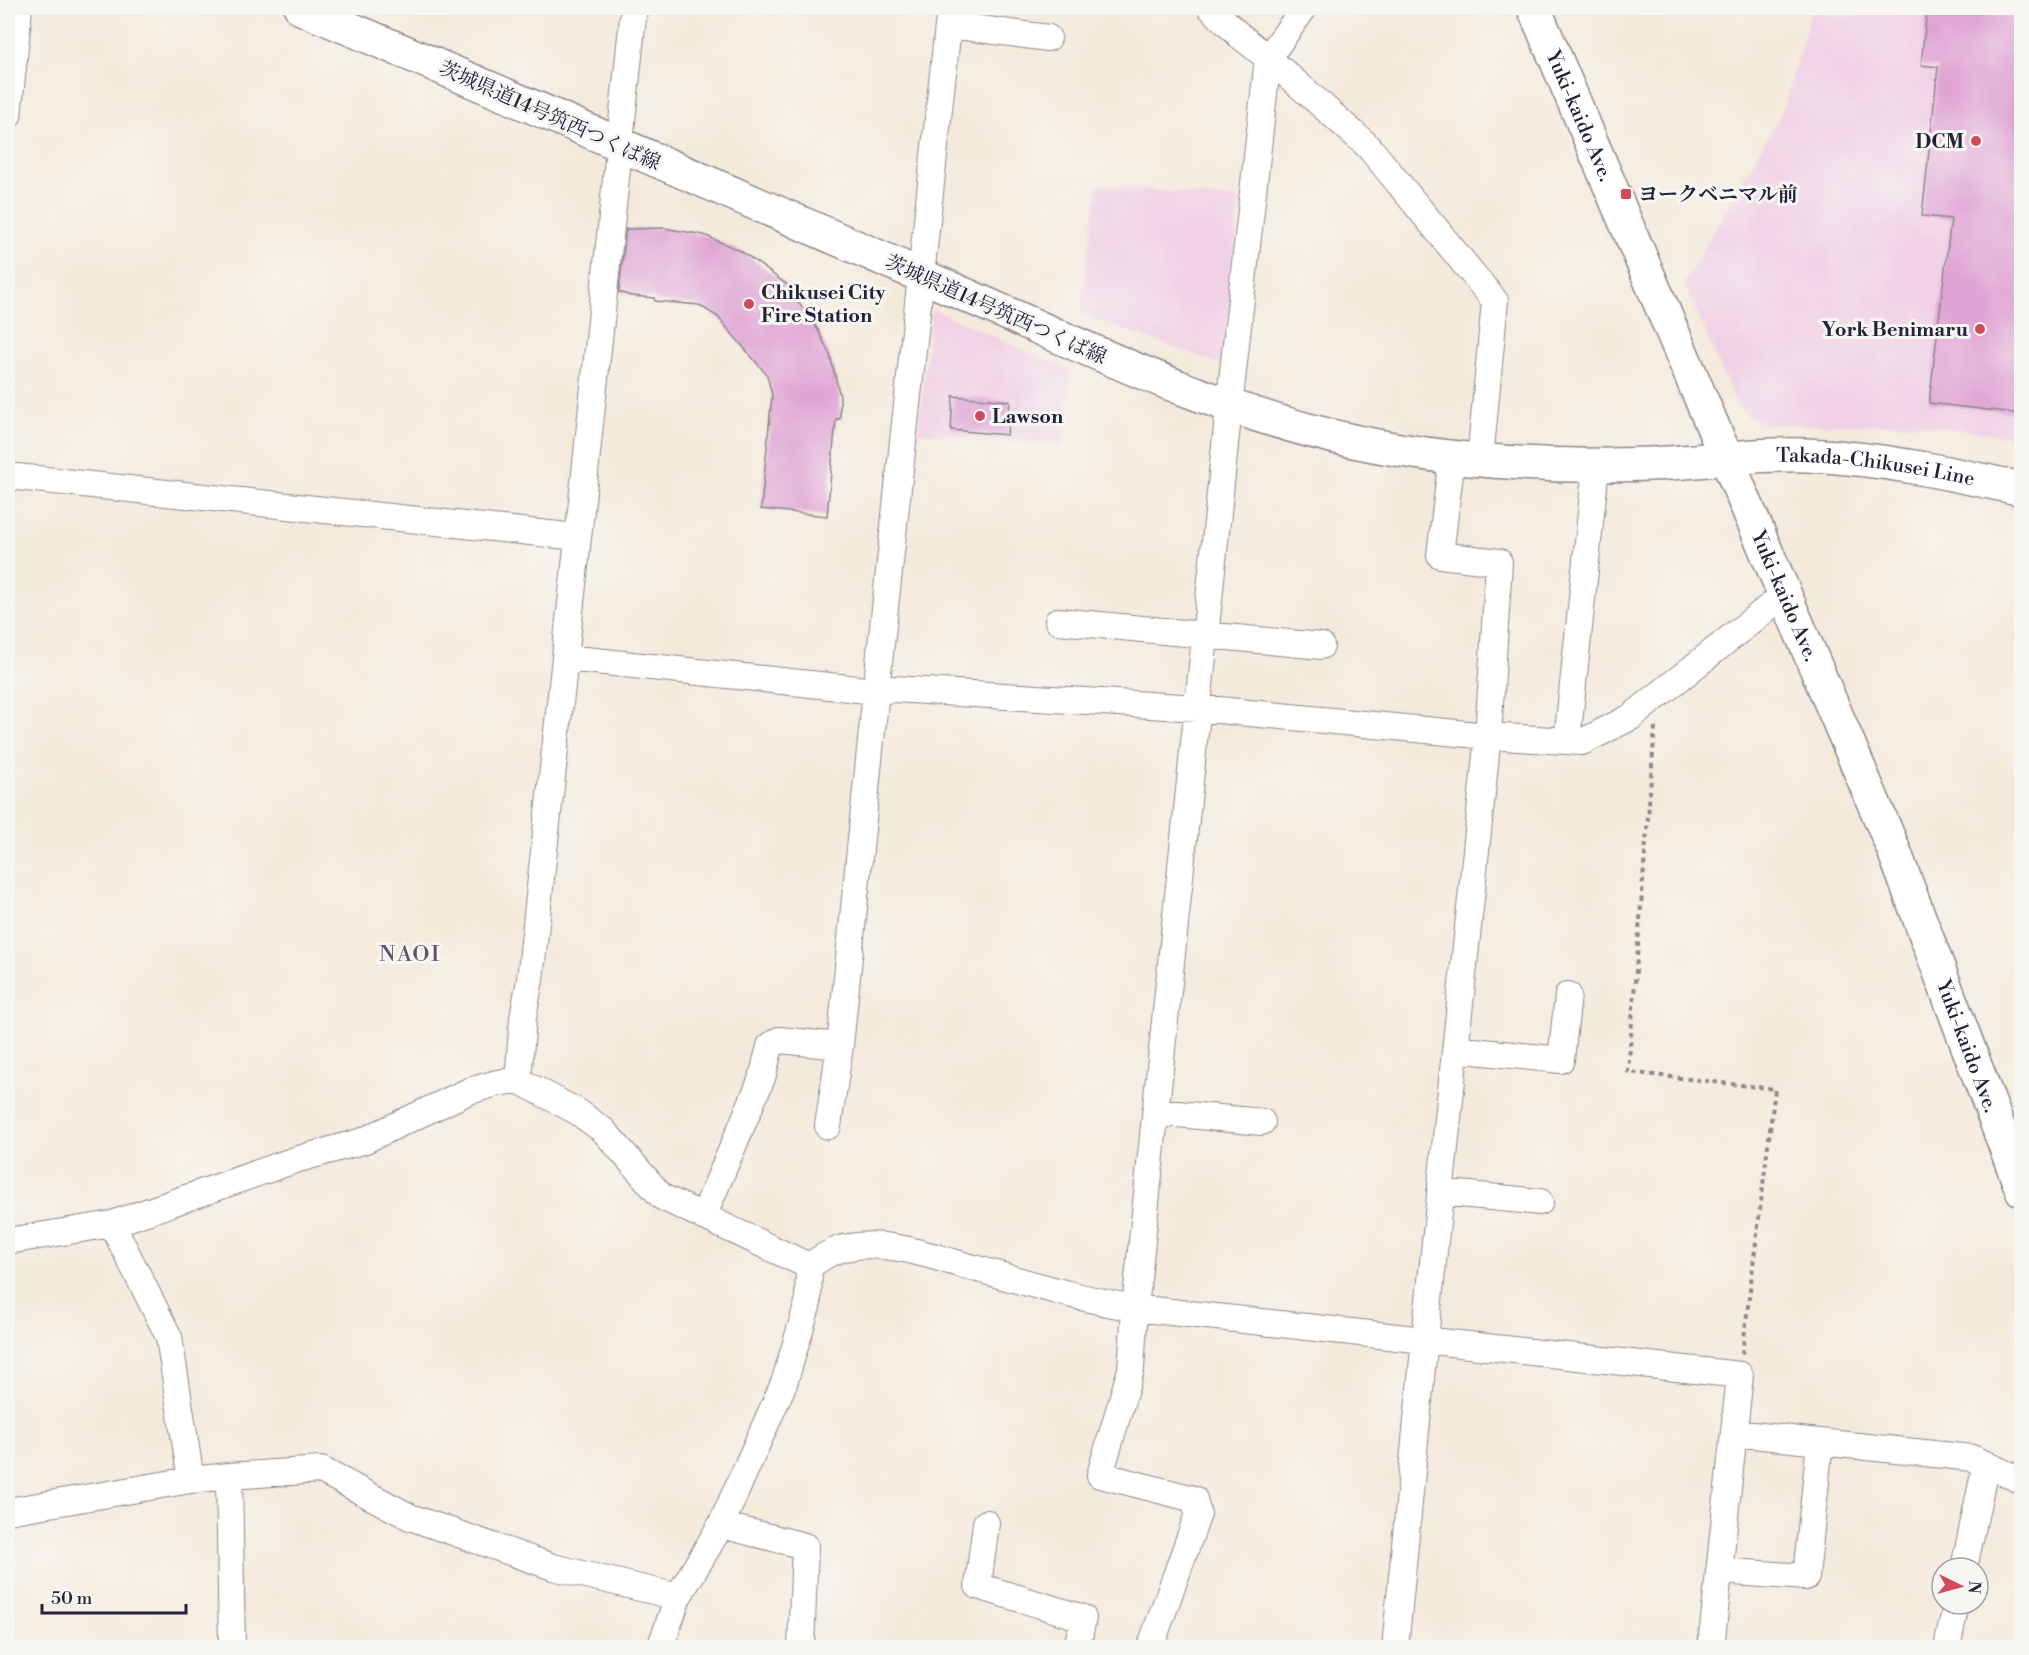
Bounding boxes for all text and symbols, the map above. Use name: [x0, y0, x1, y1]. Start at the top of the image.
street label: Yuki-kaido Ave.: [1539, 46, 1618, 185]
street label: 茨城県道14号筑西つくば線: [435, 56, 664, 177]
place label: DCM: [1915, 130, 1964, 155]
marker: DCM: [1969, 134, 1983, 148]
place label: ヨークベニマル前: [1638, 183, 1798, 208]
marker: ヨークベニマル前: [1619, 187, 1633, 201]
street label: 茨城県道14号筑西つくば線: [881, 250, 1110, 371]
place label: Chikusei City Fire Station: [761, 281, 886, 329]
marker: Chikusei City Fire Station: [742, 297, 756, 311]
place label: York Benimaru: [1821, 318, 1969, 343]
marker: York Benimaru: [1973, 322, 1987, 336]
place label: Lawson: [992, 405, 1064, 430]
marker: Lawson: [973, 409, 987, 423]
street label: Takada-Chikusei Line: [1776, 444, 1977, 492]
street label: Yuki-kaido Ave.: [1744, 526, 1823, 665]
district label: NAOI: [379, 941, 441, 968]
street label: Yuki-kaido Ave.: [1930, 976, 2003, 1116]
north arrow: [1930, 1556, 1990, 1616]
scale bar: [42, 1577, 186, 1615]
text: N: [1963, 1580, 1984, 1595]
text: 50 m: [51, 1587, 93, 1610]

